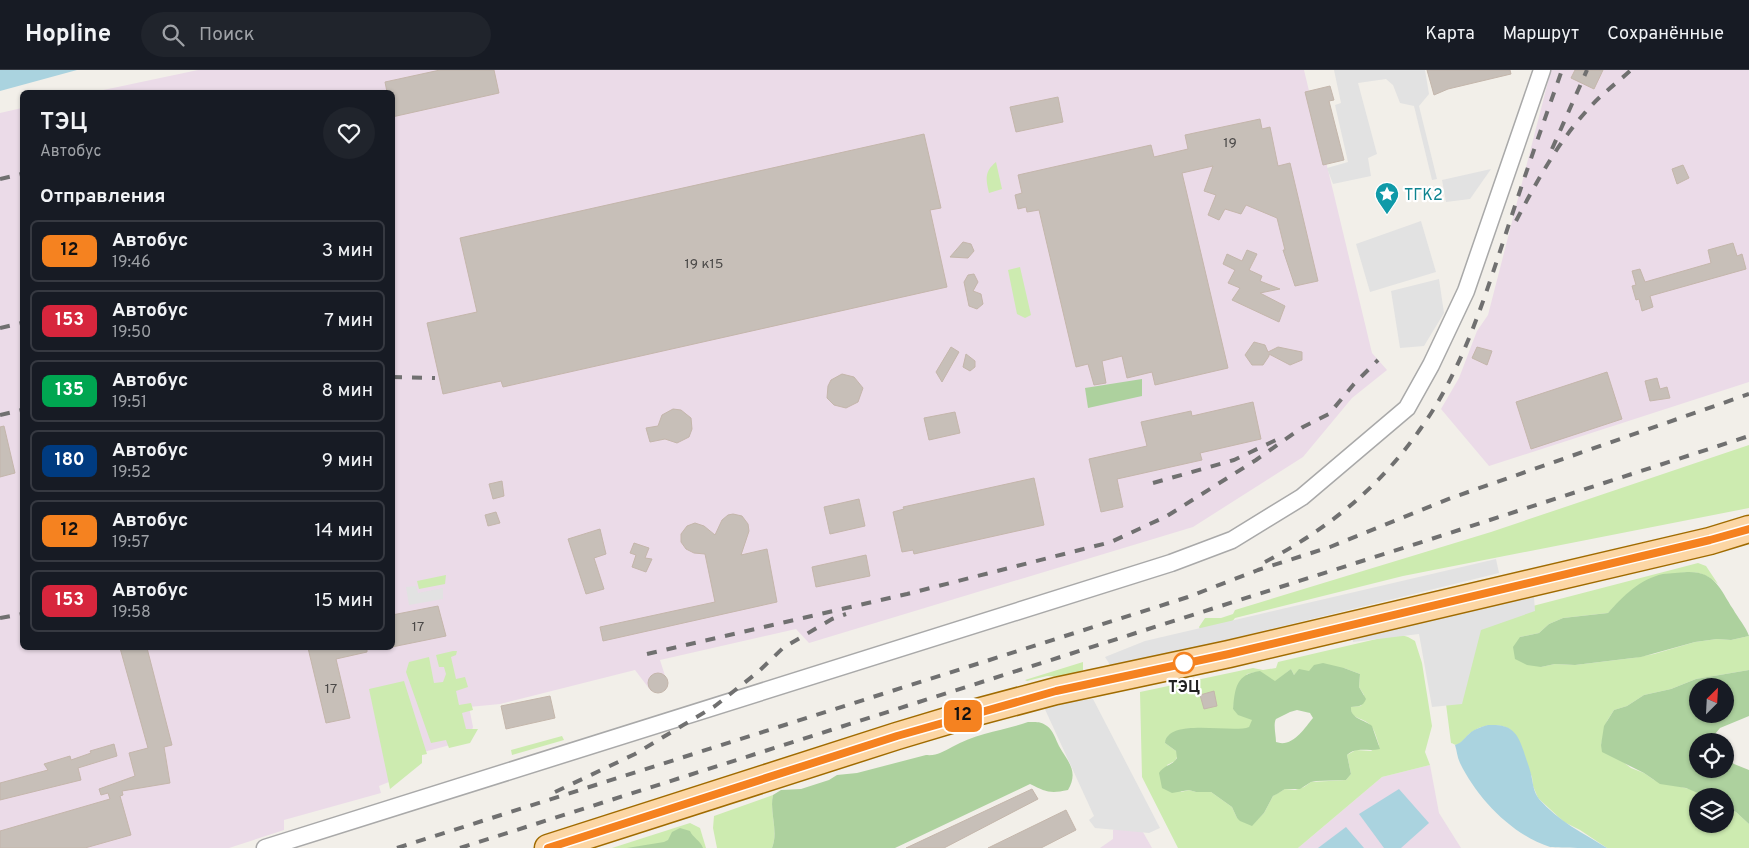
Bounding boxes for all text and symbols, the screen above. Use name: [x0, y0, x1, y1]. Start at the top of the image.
search box: [141, 12, 491, 57]
text: Hopline: [25, 20, 111, 50]
icon: search: [159, 21, 187, 49]
text: Поиск: [199, 23, 255, 47]
text: Карта: [1425, 23, 1475, 46]
text: Маршрут: [1503, 23, 1579, 46]
text: Сохранённые: [1607, 23, 1724, 46]
button: heart: [323, 107, 375, 159]
text: ТЭЦ: [40, 108, 88, 138]
house number: 19: [1223, 135, 1237, 152]
text: Автобус: [40, 142, 102, 162]
place icon: ТГК2: [1374, 181, 1400, 215]
text: Отправления: [40, 185, 166, 209]
place label: ТГК2: [1404, 186, 1443, 206]
text: Автобус: [112, 229, 188, 253]
text: 12: [60, 239, 79, 262]
text: 3 мин: [322, 239, 373, 263]
text: 19:46: [112, 253, 151, 273]
house number: 19 к15: [685, 256, 723, 273]
text: Автобус: [112, 299, 188, 323]
text: 153: [55, 309, 84, 332]
text: 7 мин: [324, 309, 373, 333]
text: 19:50: [112, 323, 151, 343]
text: Автобус: [112, 369, 188, 393]
text: 135: [55, 379, 84, 402]
text: 8 мин: [321, 379, 373, 403]
text: 19:51: [112, 393, 147, 413]
text: Автобус: [112, 439, 188, 463]
text: 180: [54, 449, 85, 472]
text: 9 мин: [322, 449, 373, 473]
text: 19:52: [112, 463, 151, 483]
text: Автобус: [112, 509, 188, 533]
text: 12: [60, 519, 79, 542]
text: 14 мин: [315, 519, 373, 543]
text: 19:57: [112, 533, 149, 553]
text: Автобус: [112, 579, 188, 603]
text: 153: [55, 589, 84, 612]
text: 15 мин: [314, 589, 373, 613]
text: 19:58: [112, 603, 151, 623]
house number: 17: [412, 619, 424, 636]
marker: ТЭЦ: [1173, 652, 1195, 674]
place label: ТЭЦ: [1168, 678, 1200, 698]
north arrow: [1689, 678, 1734, 722]
map controls: [1689, 678, 1734, 833]
house number: 17: [325, 681, 337, 698]
line badge: 12: [940, 700, 986, 732]
text: 12: [954, 704, 972, 727]
button: locate: [1689, 733, 1734, 778]
button: layers: [1689, 788, 1734, 833]

